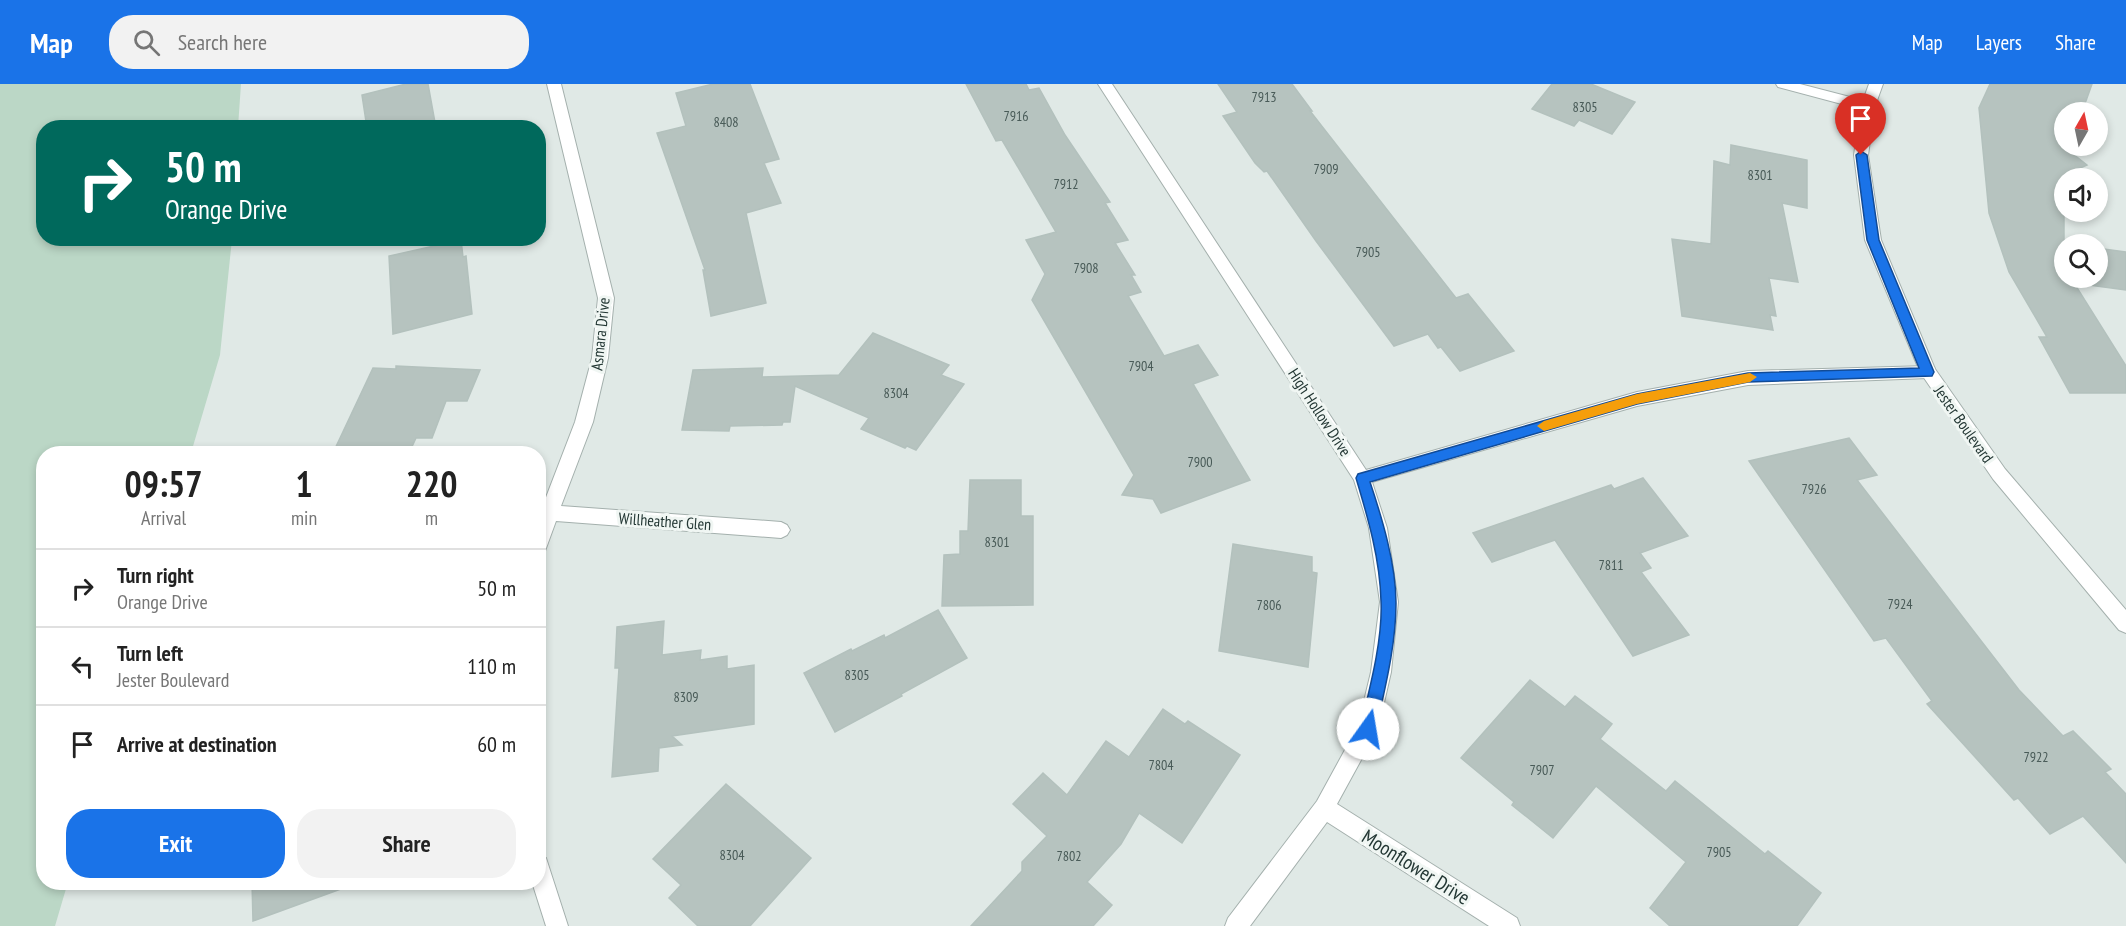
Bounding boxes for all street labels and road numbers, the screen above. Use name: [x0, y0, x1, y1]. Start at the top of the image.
street label: Asmara Drive: [586, 297, 614, 371]
street label: High Hollow Drive: [1284, 364, 1356, 460]
street label: Jester Boulevard: [1929, 381, 1998, 467]
street label: Willheather Glen: [618, 508, 712, 534]
street label: Moonflower Drive: [1357, 823, 1475, 911]

